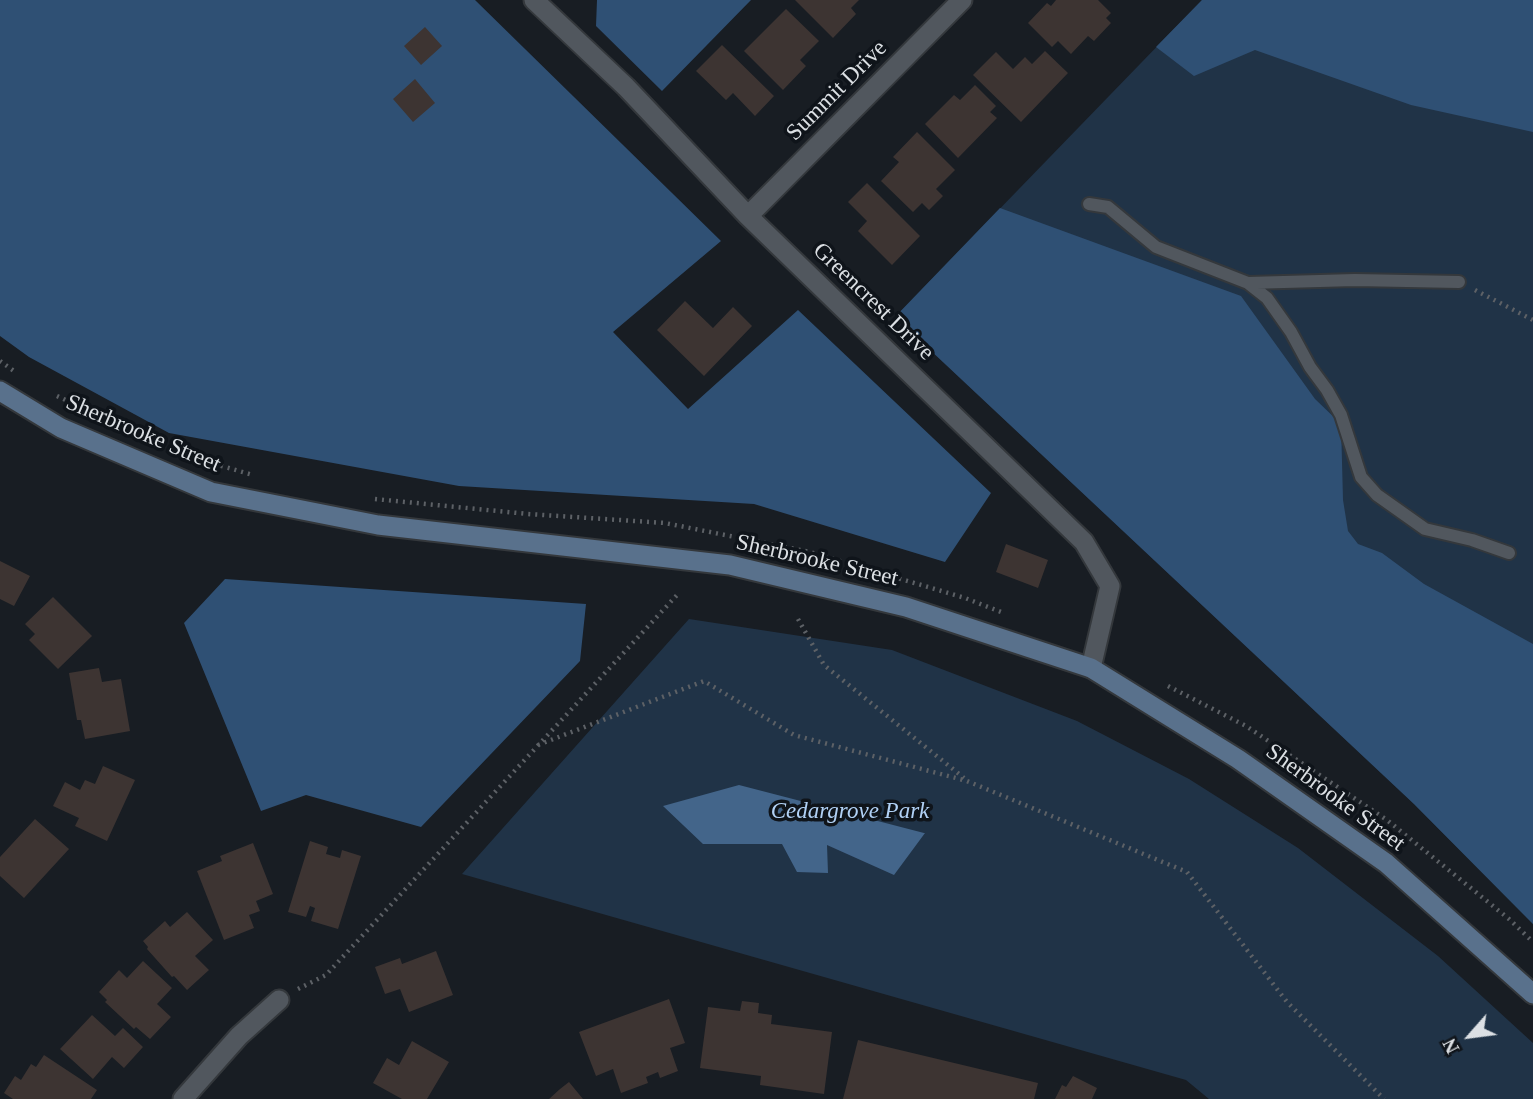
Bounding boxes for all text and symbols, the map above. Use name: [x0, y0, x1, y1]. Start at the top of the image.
street label: Summit Drive: [781, 35, 893, 147]
street label: Greencrest Drive: [807, 237, 939, 367]
street label: Sherbrooke Street: [61, 389, 225, 479]
street label: Sherbrooke Street: [733, 529, 901, 593]
street label: Sherbrooke Street: [1260, 738, 1410, 858]
park label: Cedargrove Park: [771, 798, 929, 826]
north arrow: [1435, 1001, 1505, 1071]
text: N: [1439, 1035, 1464, 1057]

